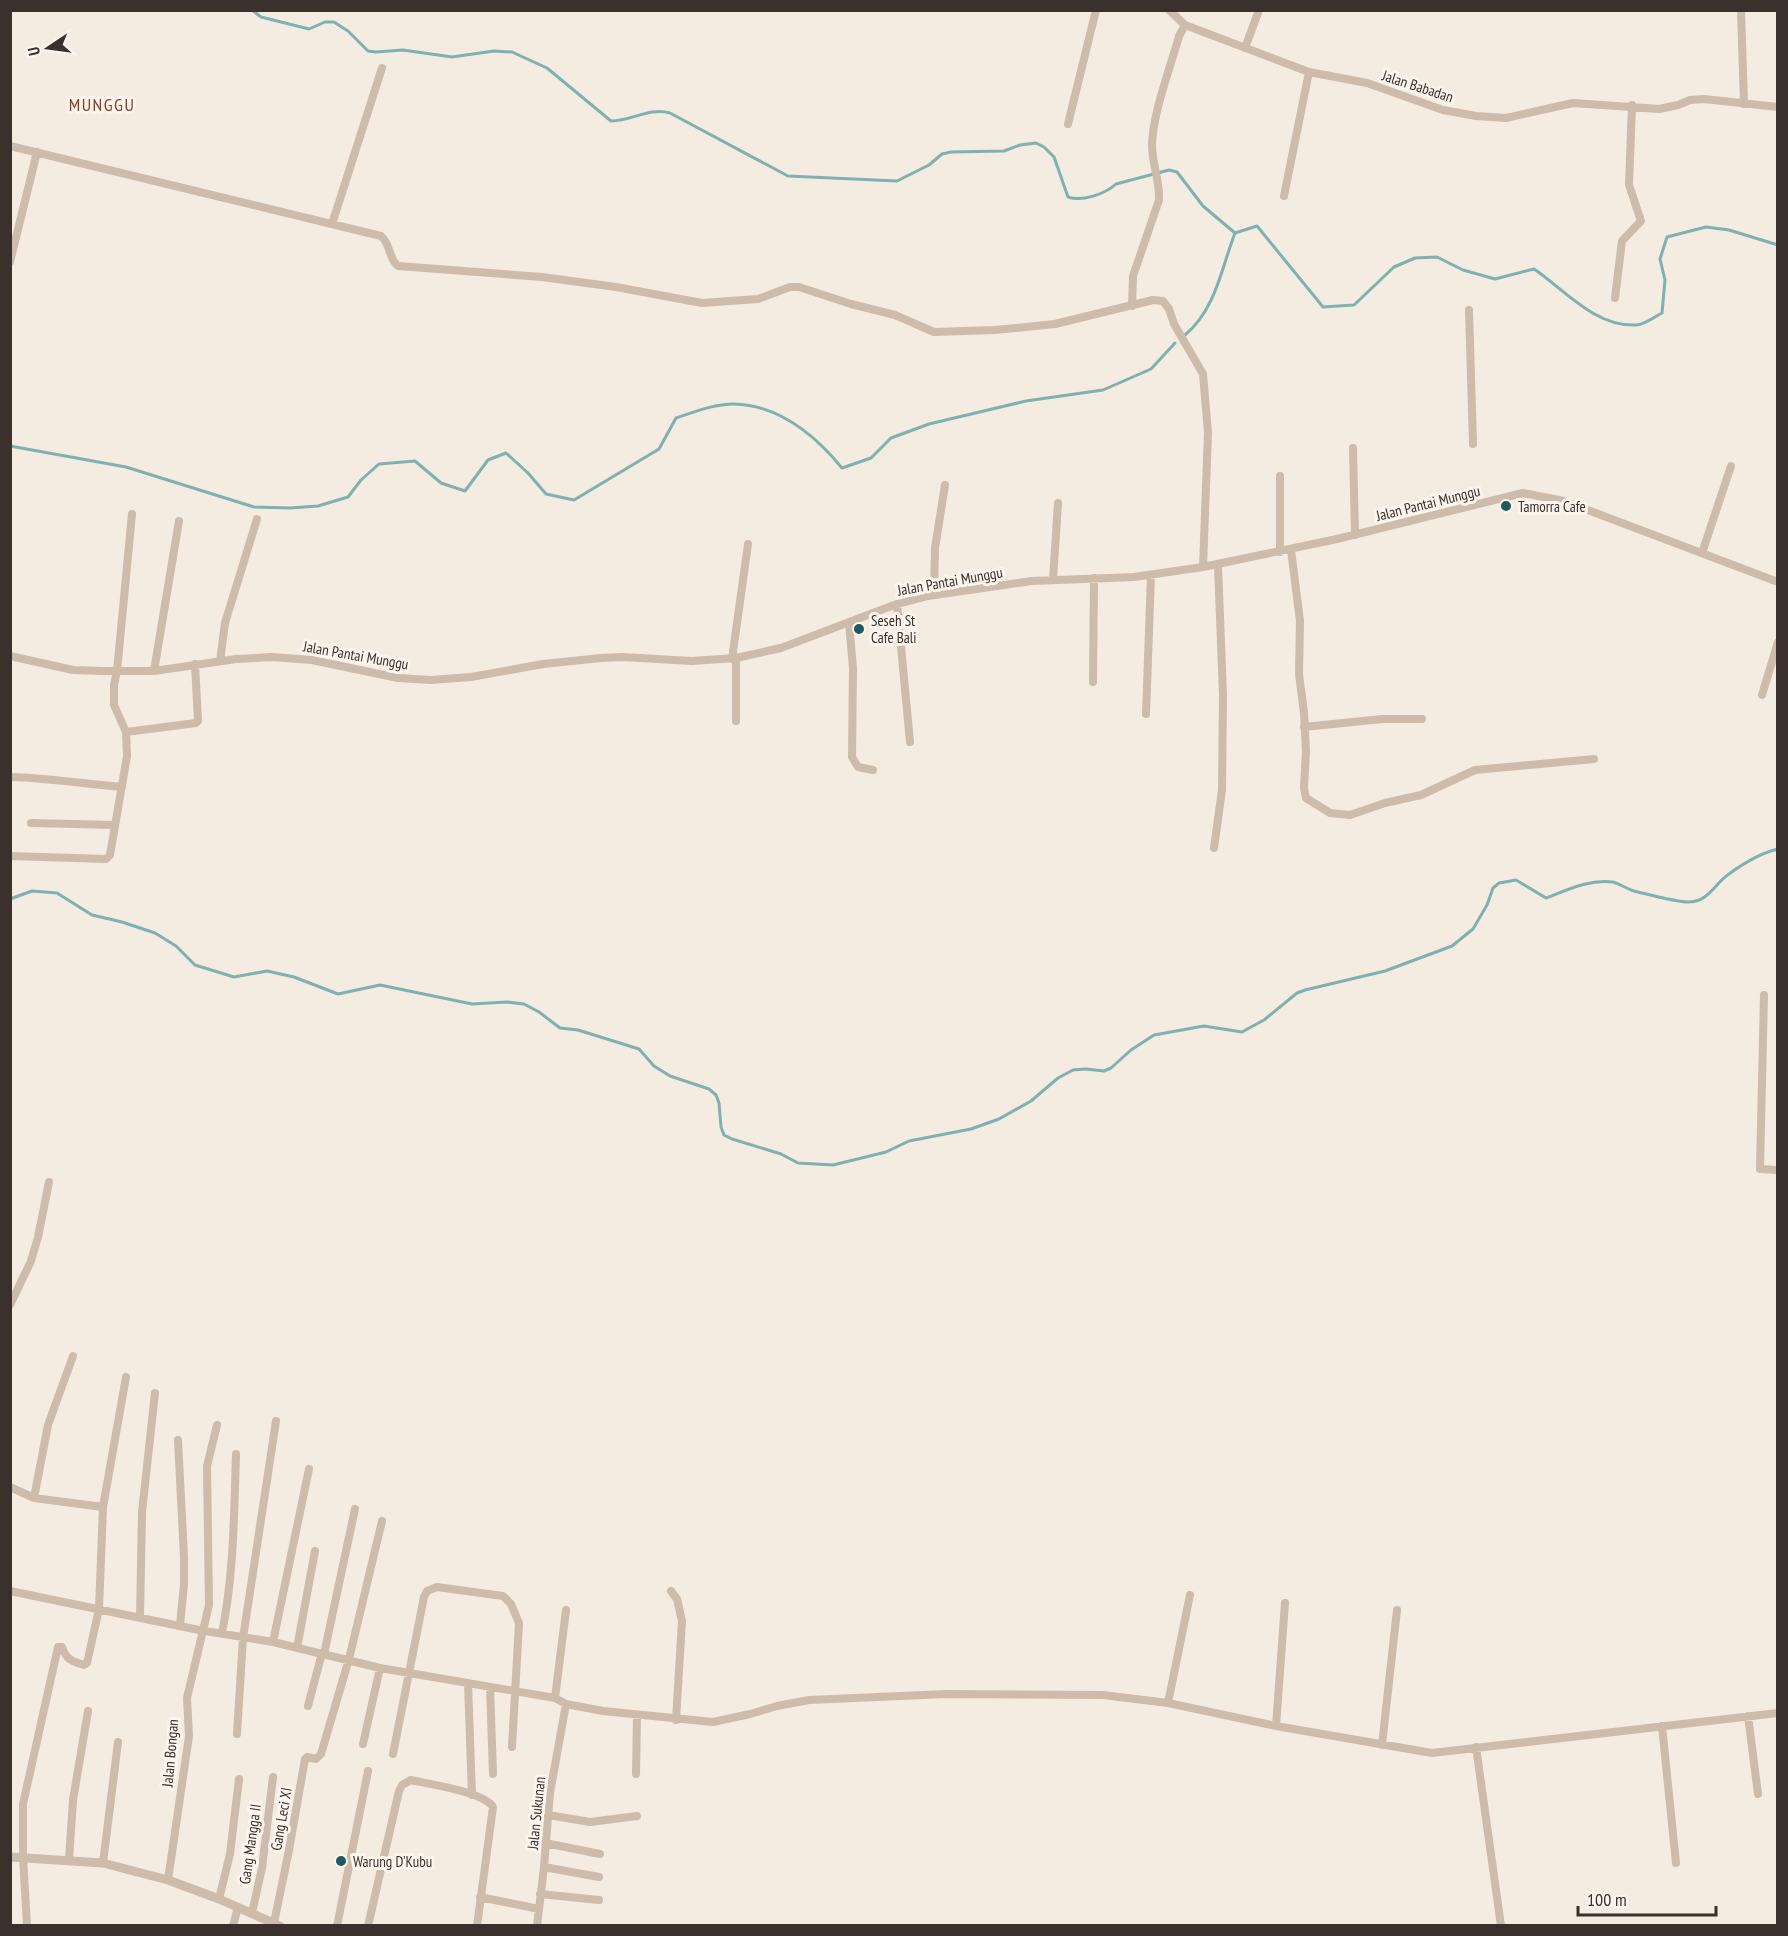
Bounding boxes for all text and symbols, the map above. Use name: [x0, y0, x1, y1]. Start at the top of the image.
north arrow: [18, 18, 78, 78]
text: U: [23, 45, 44, 58]
street label: Jalan Babadan: [1379, 65, 1456, 106]
district label: MUNGGU: [69, 93, 135, 116]
street label: Jalan Pantai Munggu: [1373, 481, 1482, 525]
place label: Tamorra Cafe: [1518, 497, 1586, 516]
marker: Tamorra Cafe: [1499, 499, 1513, 513]
street label: Jalan Pantai Munggu: [895, 562, 1004, 600]
place label: Seseh St Cafe Bali: [871, 611, 917, 647]
marker: Seseh St Cafe Bali: [852, 622, 866, 636]
street label: Jalan Pantai Munggu: [301, 636, 410, 674]
street label: Jalan Bongan: [157, 1718, 182, 1789]
street label: Jalan Sukunan: [523, 1776, 549, 1851]
street label: Gang Leci XI: [266, 1786, 296, 1852]
street label: Gang Mangga II: [235, 1803, 265, 1885]
place label: Warung D'Kubu: [353, 1852, 432, 1871]
marker: Warung D'Kubu: [334, 1854, 348, 1868]
scale bar: [1578, 1879, 1716, 1917]
text: 100 m: [1587, 1888, 1627, 1911]

